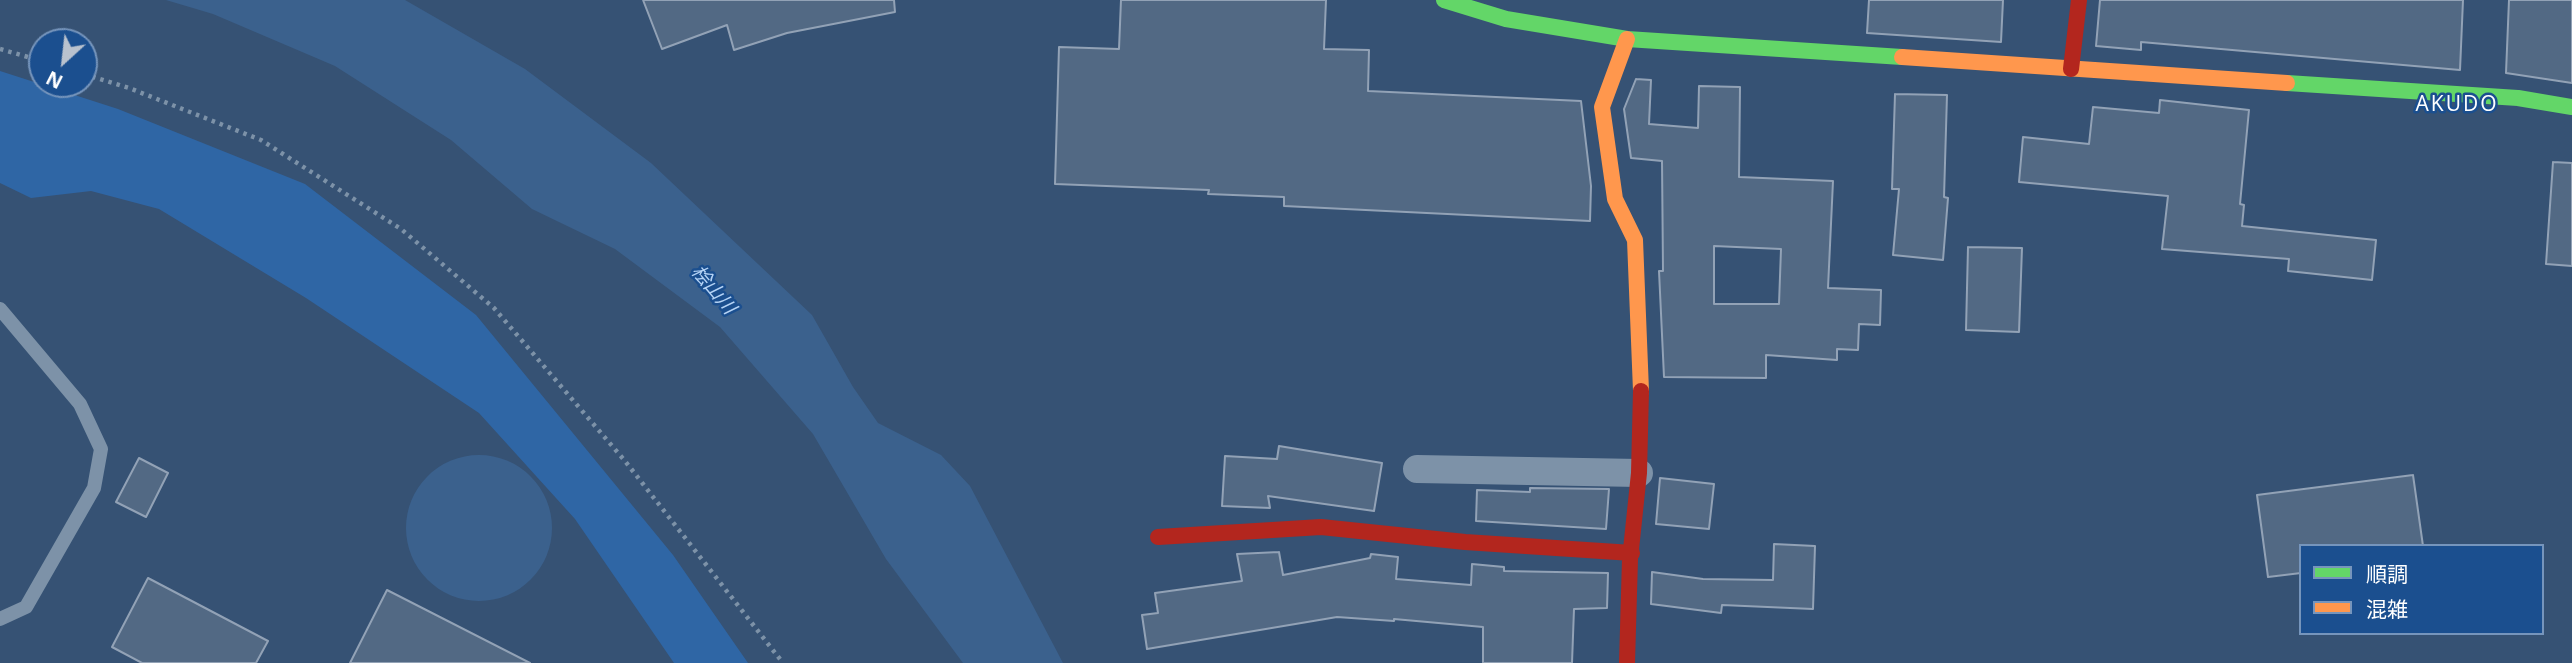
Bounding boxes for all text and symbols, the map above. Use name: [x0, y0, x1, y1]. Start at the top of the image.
north arrow: [28, 28, 98, 98]
text: N: [42, 65, 67, 95]
district label: AKUDO: [2416, 92, 2498, 118]
water label: 桧山川: [686, 261, 740, 319]
legend: [2299, 544, 2544, 635]
text: 順調: [2366, 560, 2408, 588]
text: 混雑: [2366, 595, 2408, 623]

